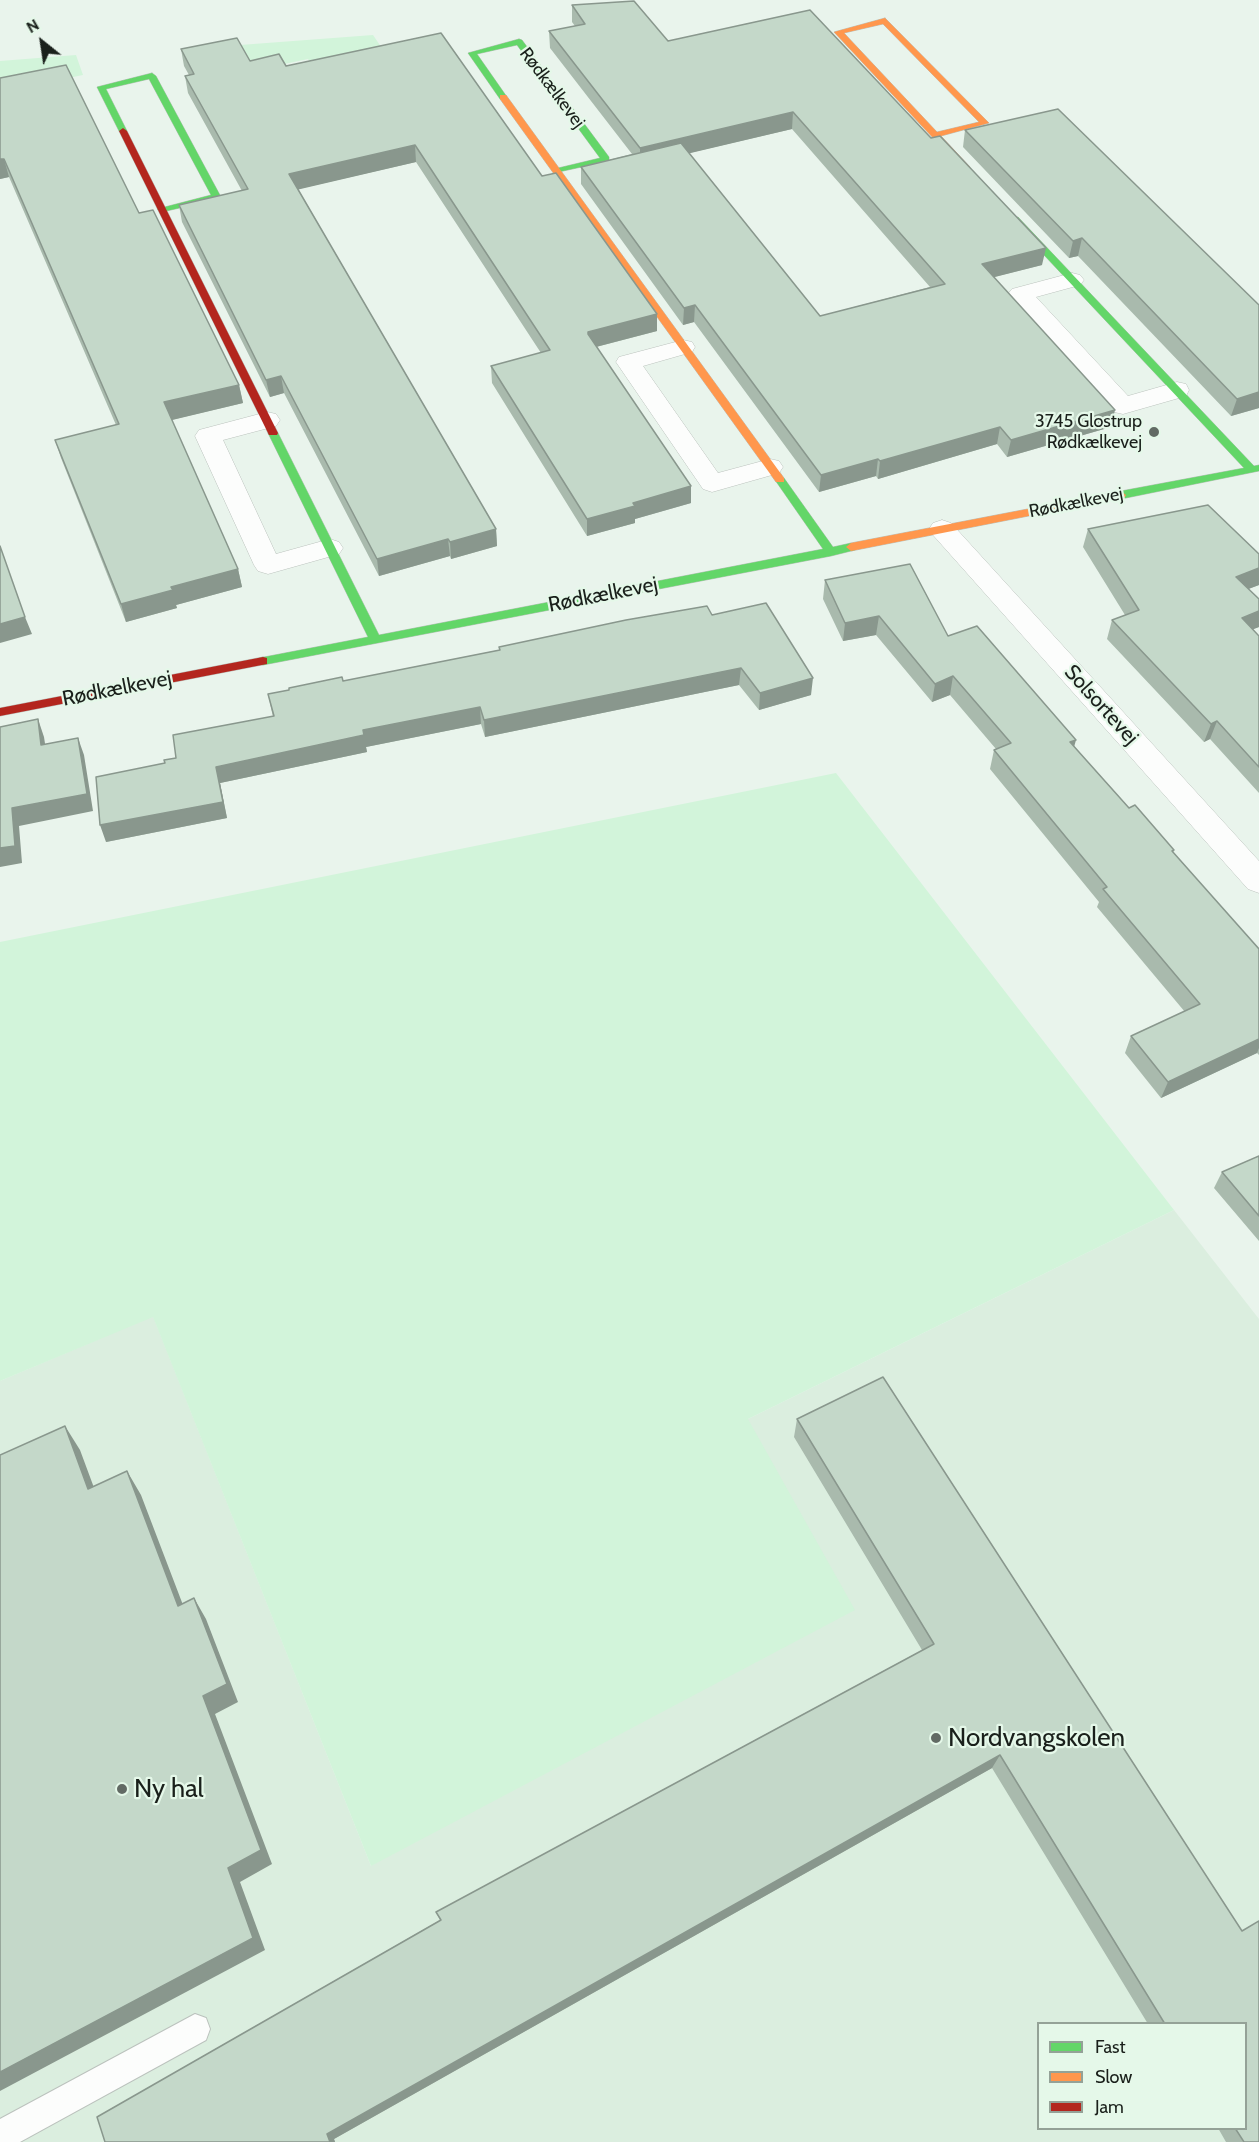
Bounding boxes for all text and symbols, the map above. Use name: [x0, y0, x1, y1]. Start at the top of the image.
north arrow: [12, 12, 72, 72]
text: N: [23, 15, 42, 37]
street label: Rødkælkevej: [515, 43, 589, 133]
place label: 3745 Glostrup Rødkælkevej: [1035, 411, 1142, 454]
marker: 3745 Glostrup Rødkælkevej: [1147, 425, 1161, 439]
street label: Rødkælkevej: [1027, 483, 1125, 523]
street label: Rødkælkevej: [546, 572, 660, 618]
street label: Solsortevej: [1059, 660, 1143, 750]
street label: Rødkælkevej: [60, 666, 174, 712]
place label: Nordvangskolen: [948, 1722, 1125, 1754]
marker: Nordvangskolen: [929, 1731, 943, 1745]
place label: Ny hal: [134, 1773, 204, 1805]
marker: Ny hal: [115, 1782, 129, 1796]
legend: [1037, 2022, 1247, 2130]
text: Fast: [1095, 2036, 1126, 2058]
text: Slow: [1095, 2066, 1132, 2088]
text: Jam: [1095, 2096, 1124, 2118]

